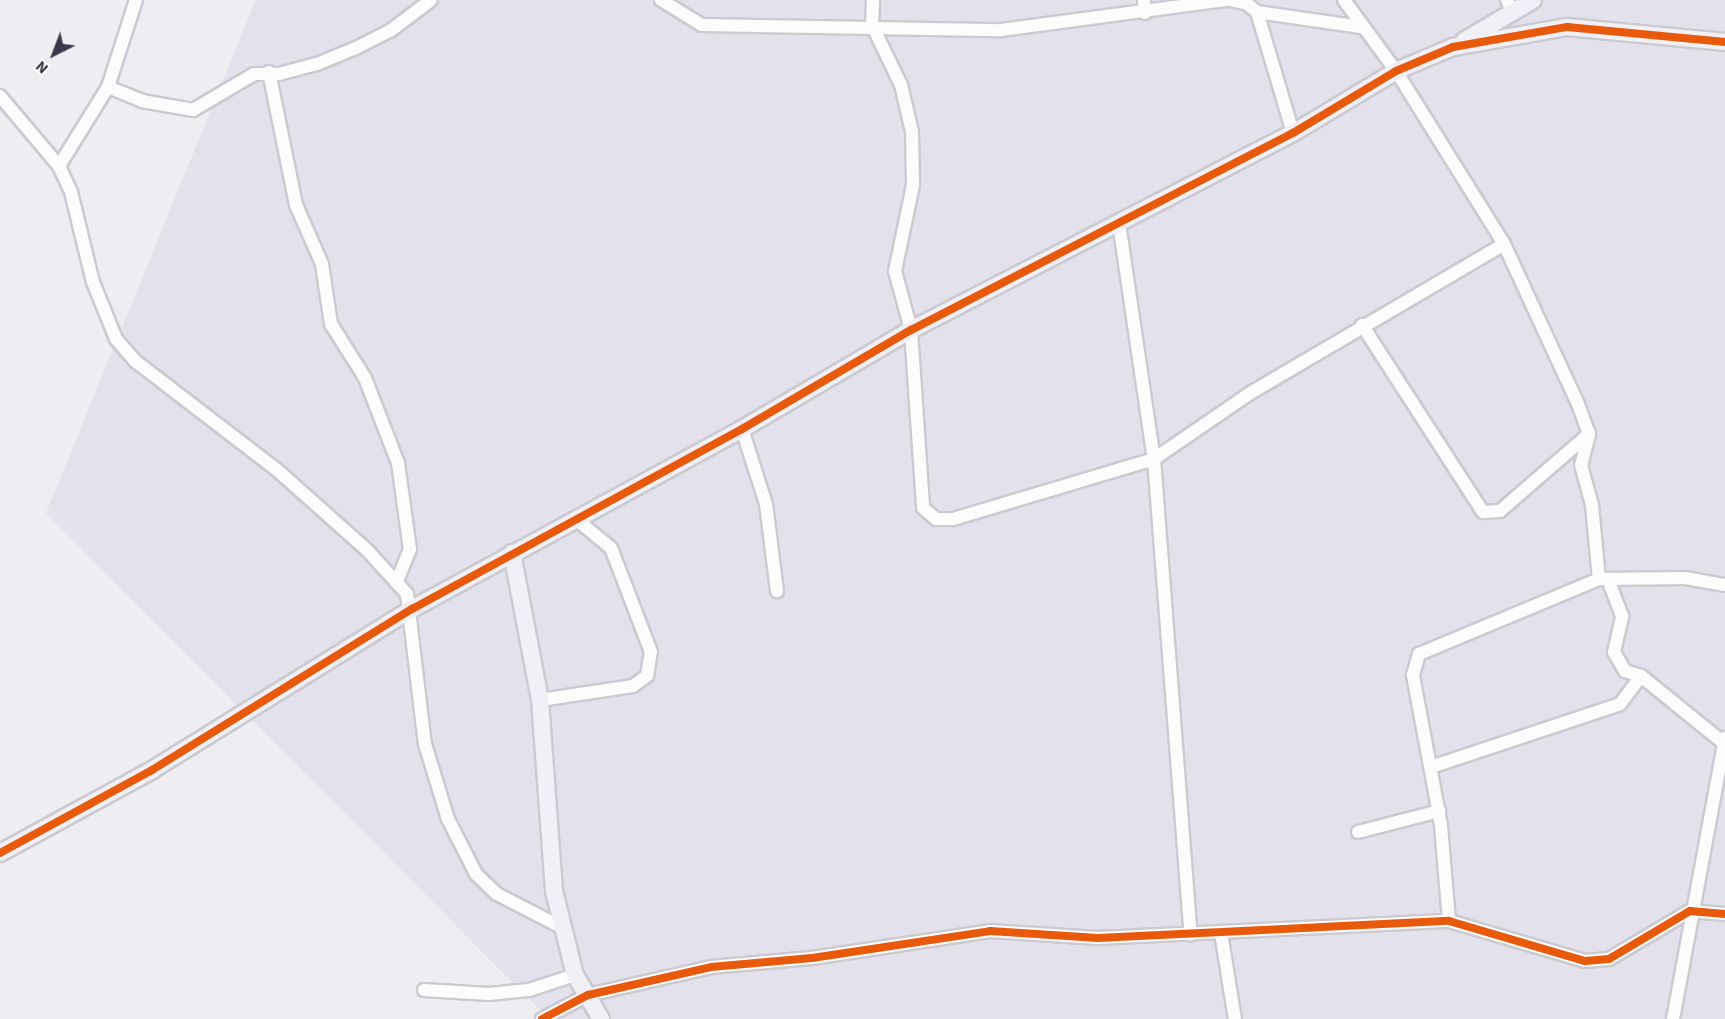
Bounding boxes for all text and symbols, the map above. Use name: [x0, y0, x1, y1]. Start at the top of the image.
north arrow: [24, 24, 84, 84]
text: N: [31, 56, 53, 79]

